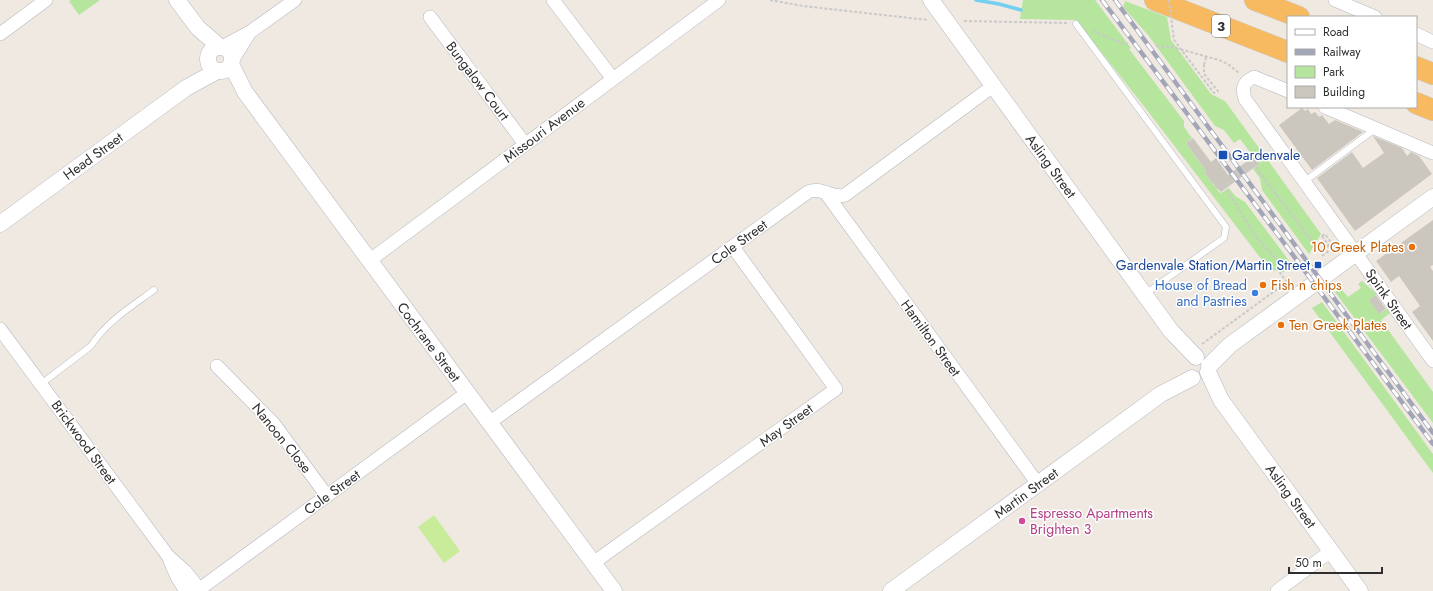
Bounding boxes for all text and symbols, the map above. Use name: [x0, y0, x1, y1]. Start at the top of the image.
road number: 3: [1212, 15, 1230, 37]
legend: [1287, 16, 1417, 108]
text: Road: [1323, 23, 1349, 41]
street label: Bungalow Court: [442, 37, 515, 125]
text: Railway: [1323, 43, 1361, 61]
text: Park: [1323, 63, 1345, 81]
text: Building: [1323, 83, 1365, 101]
street label: Missouri Avenue: [499, 93, 589, 167]
street label: Head Street: [59, 127, 128, 185]
street label: Asling Street: [1021, 130, 1081, 203]
place label: Gardenvale: [1232, 145, 1300, 165]
marker: Gardenvale: [1217, 149, 1229, 161]
street label: Cole Street: [707, 214, 772, 269]
place label: 10 Greek Plates: [1311, 237, 1404, 257]
marker: 10 Greek Plates: [1407, 242, 1417, 252]
place label: Gardenvale Station/Martin Street: [1116, 255, 1311, 275]
marker: Gardenvale Station/Martin Street: [1313, 260, 1323, 270]
street label: Spink Street: [1361, 264, 1418, 334]
place label: House of Bread and Pastries: [1155, 275, 1247, 311]
place label: Fish n chips: [1271, 275, 1342, 295]
marker: Fish n chips: [1258, 280, 1268, 290]
marker: House of Bread and Pastries: [1250, 288, 1260, 298]
street label: Hamilton Street: [896, 296, 966, 381]
street label: Cochrane Street: [392, 298, 466, 386]
place label: Ten Greek Plates: [1289, 315, 1387, 335]
marker: Ten Greek Plates: [1276, 320, 1286, 330]
street label: Brickwood Street: [47, 396, 122, 489]
street label: May Street: [755, 398, 817, 451]
street label: Nanoon Close: [247, 399, 317, 477]
street label: Asling Street: [1261, 460, 1321, 533]
street label: Martin Street: [990, 463, 1063, 523]
street label: Cole Street: [300, 464, 365, 519]
place label: Espresso Apartments Brighten 3: [1030, 503, 1153, 539]
marker: Espresso Apartments Brighten 3: [1017, 516, 1027, 526]
scale bar: [1289, 549, 1382, 575]
text: 50 m: [1295, 554, 1322, 572]

